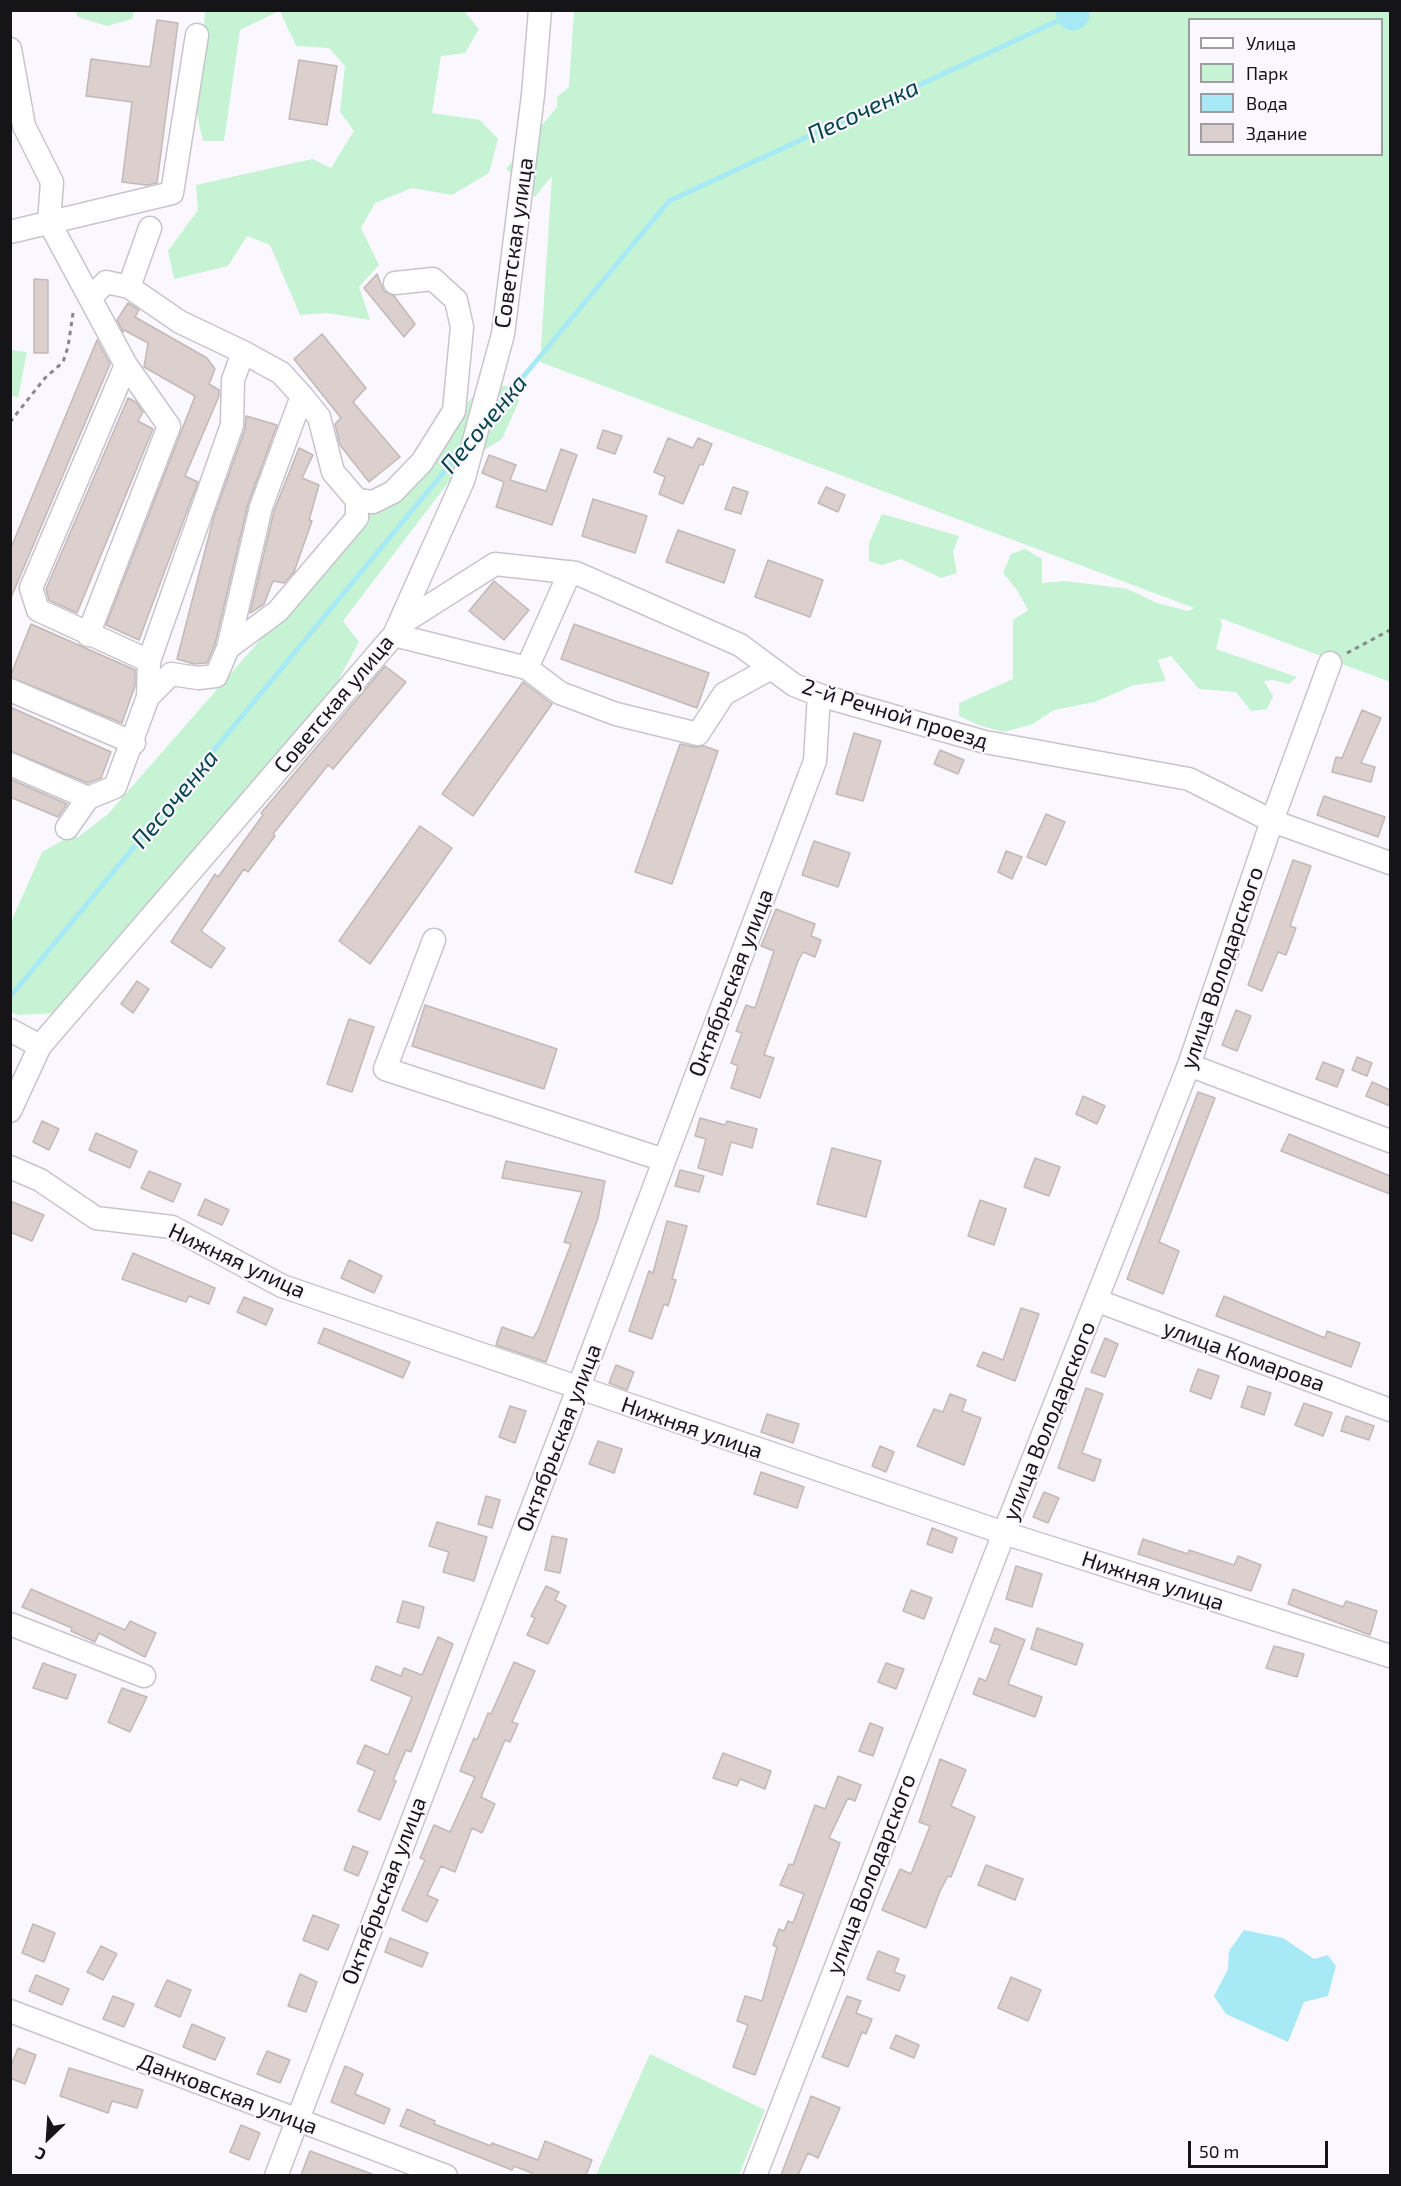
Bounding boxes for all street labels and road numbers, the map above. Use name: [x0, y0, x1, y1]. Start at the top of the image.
street label: Советская улица: [489, 156, 539, 330]
street label: Советская улица: [269, 630, 399, 778]
street label: 2-й Речной проезд: [799, 673, 991, 755]
street label: улица Володарского: [1175, 863, 1269, 1073]
street label: Октябрьская улица: [683, 885, 779, 1081]
street label: Нижняя улица: [164, 1218, 310, 1304]
street label: улица Комарова: [1159, 1314, 1329, 1398]
street label: улица Володарского: [997, 1318, 1101, 1524]
street label: Октябрьская улица: [511, 1340, 607, 1536]
street label: Нижняя улица: [618, 1391, 766, 1465]
street label: Нижняя улица: [1079, 1546, 1227, 1616]
street label: улица Володарского: [821, 1770, 921, 1978]
street label: Октябрьская улица: [336, 1793, 432, 1989]
street label: Данковская улица: [135, 2048, 321, 2140]

